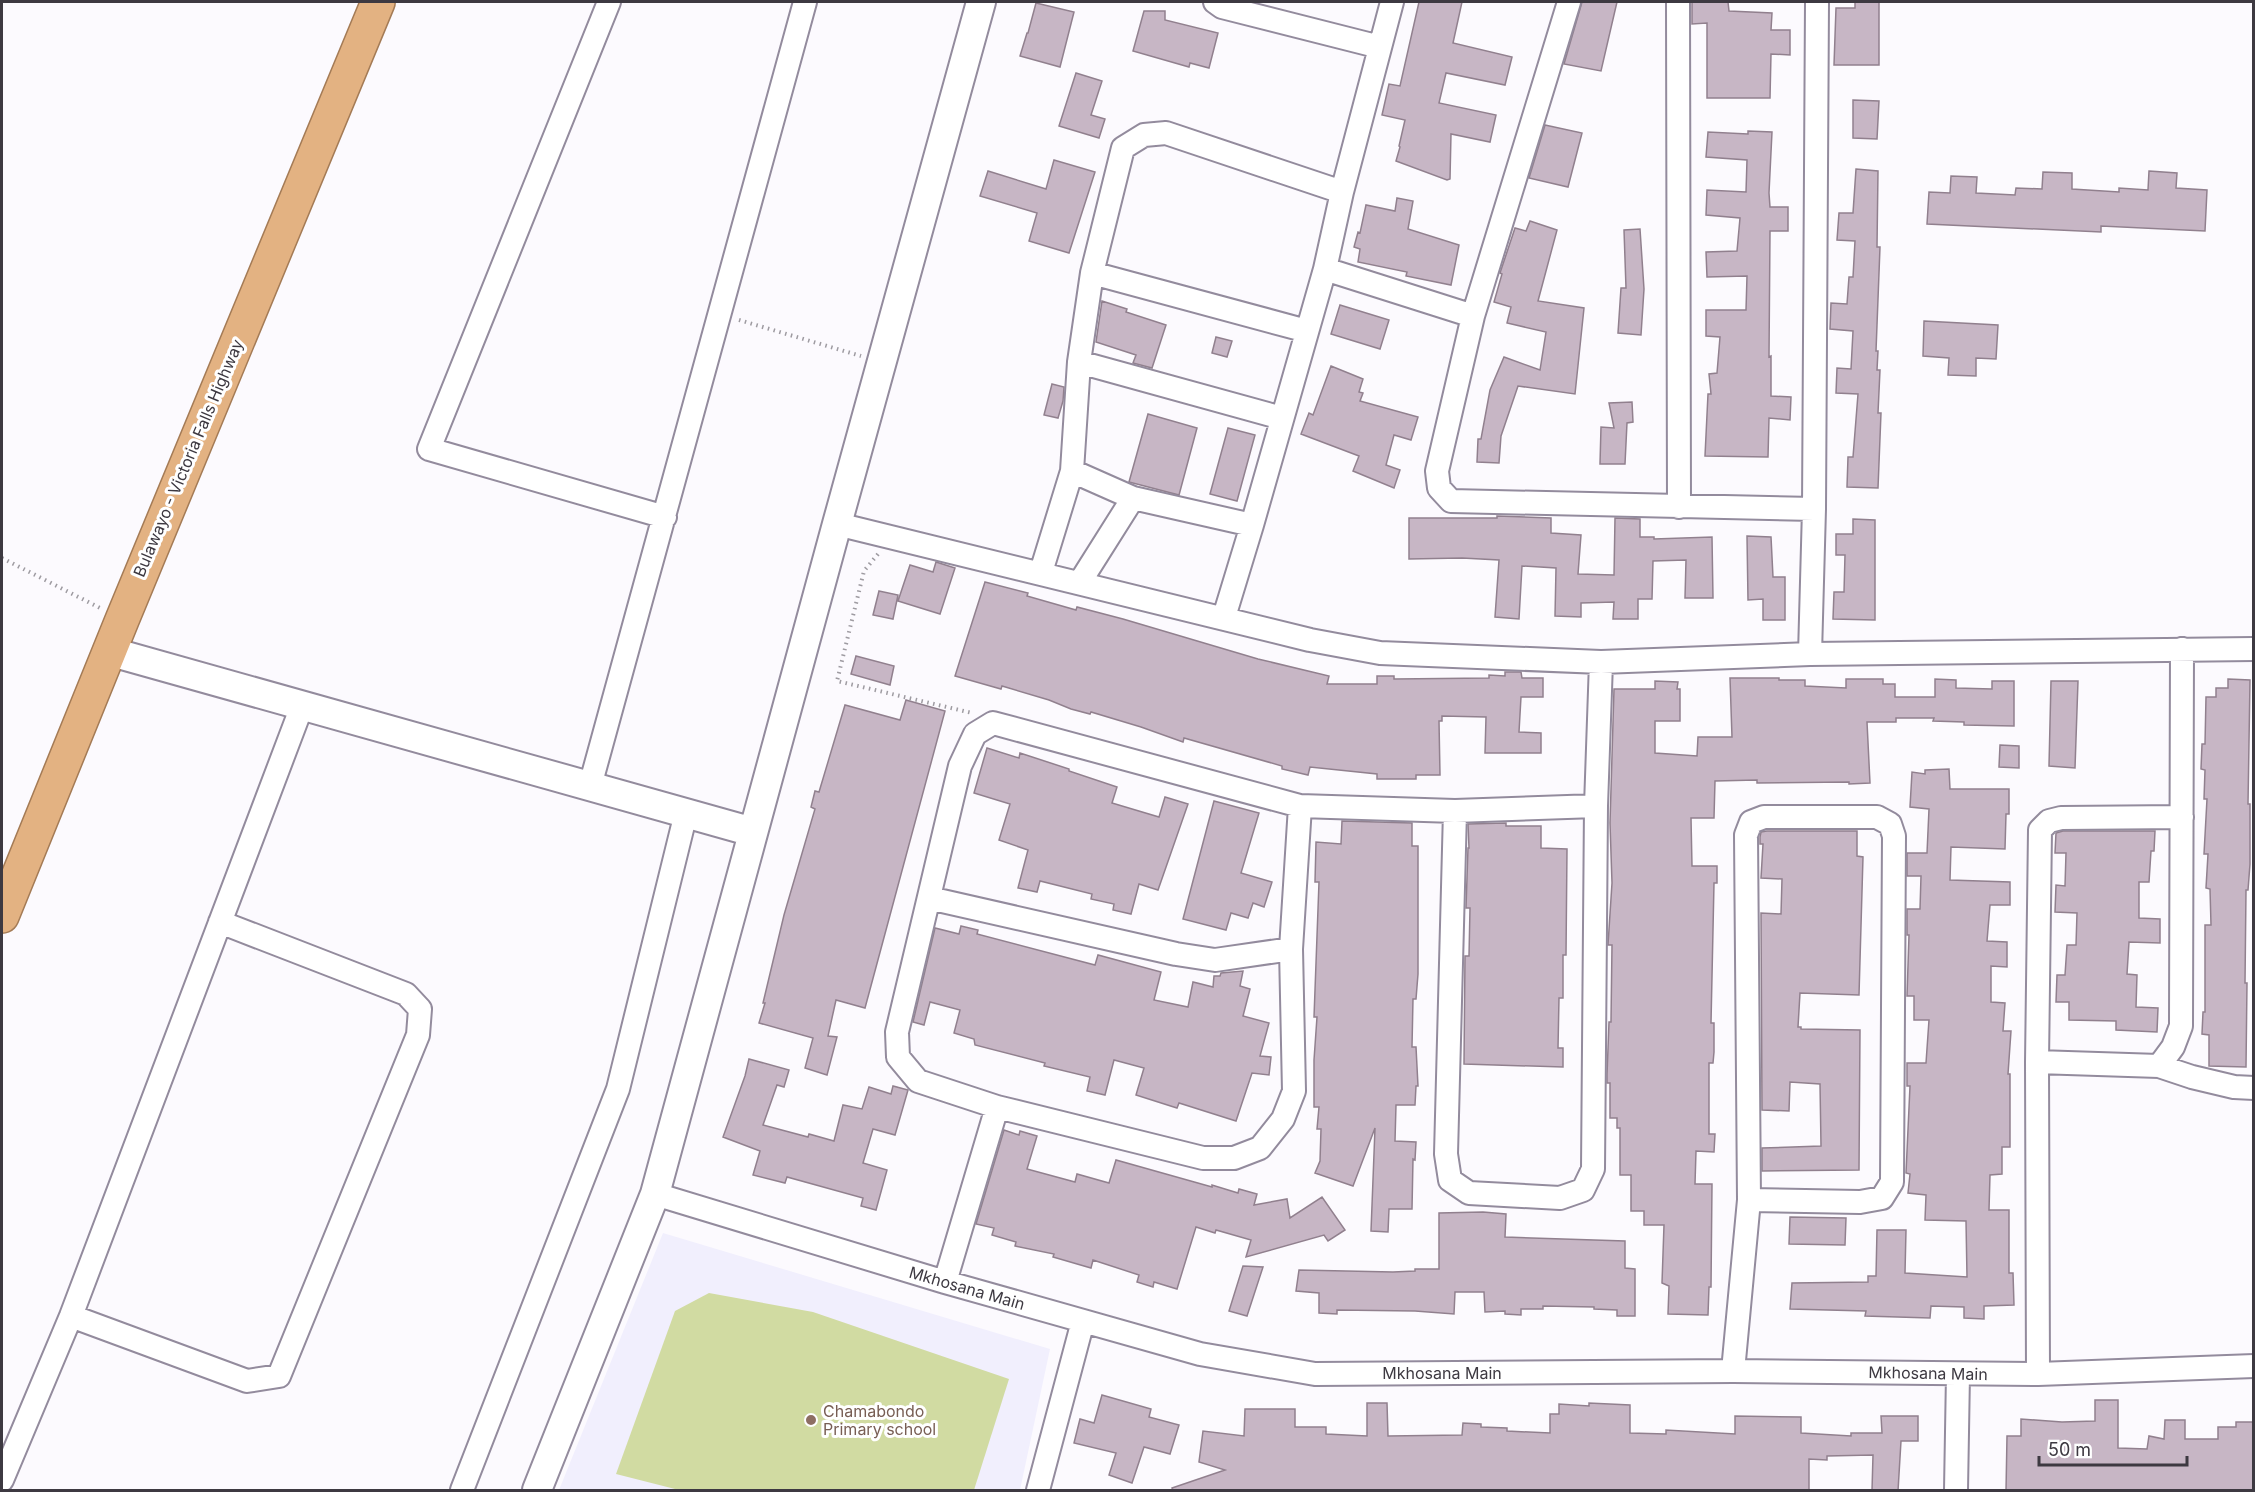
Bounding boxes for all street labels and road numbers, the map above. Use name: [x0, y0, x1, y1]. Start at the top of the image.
street label: Bulawayo - Victoria Falls Highway: [129, 336, 247, 580]
street label: Mkhosana Main: [907, 1262, 1027, 1314]
street label: Mkhosana Main: [1868, 1362, 1988, 1384]
street label: Mkhosana Main: [1382, 1363, 1502, 1383]

